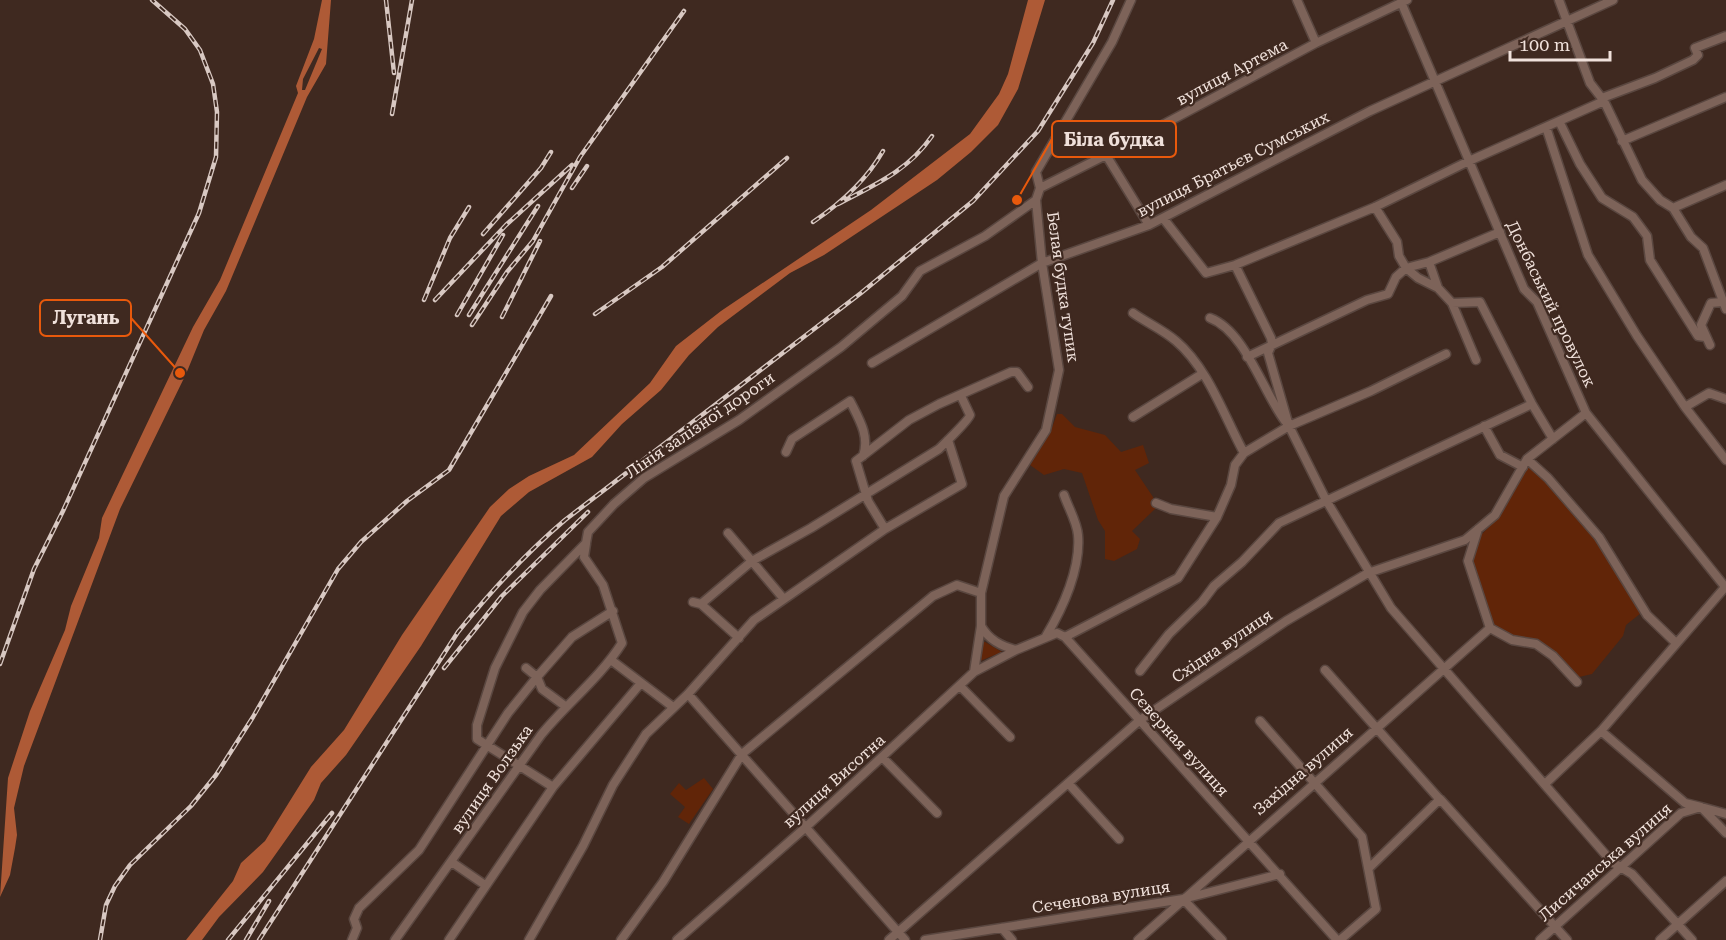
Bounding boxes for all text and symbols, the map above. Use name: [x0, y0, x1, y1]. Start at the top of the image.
scale bar: [1510, 24, 1610, 62]
text: 100 m: [1519, 34, 1570, 55]
street label: вулиця Артема: [1173, 35, 1291, 109]
street label: вулиця Братьєв Сумських: [1134, 107, 1333, 221]
callout: Біла будка: [1052, 121, 1176, 157]
text: Біла будка: [1064, 129, 1165, 150]
street label: Белая будка тупик: [1043, 211, 1083, 363]
street label: Донбаський провулок: [1502, 218, 1600, 390]
callout: Лугань: [40, 300, 131, 336]
text: Лугань: [53, 307, 120, 328]
street label: Лінія залізної дороги: [622, 368, 778, 482]
street label: Східна вулиця: [1168, 605, 1276, 687]
street label: Сєвєрная вулиця: [1125, 684, 1233, 800]
street label: вулиця Волзька: [447, 721, 537, 837]
street label: Західна вулиця: [1249, 723, 1357, 819]
street label: вулиця Висотна: [779, 730, 889, 832]
street label: Лисичанська вулиця: [1535, 799, 1675, 925]
street label: Сєченова вулиця: [1031, 877, 1171, 917]

